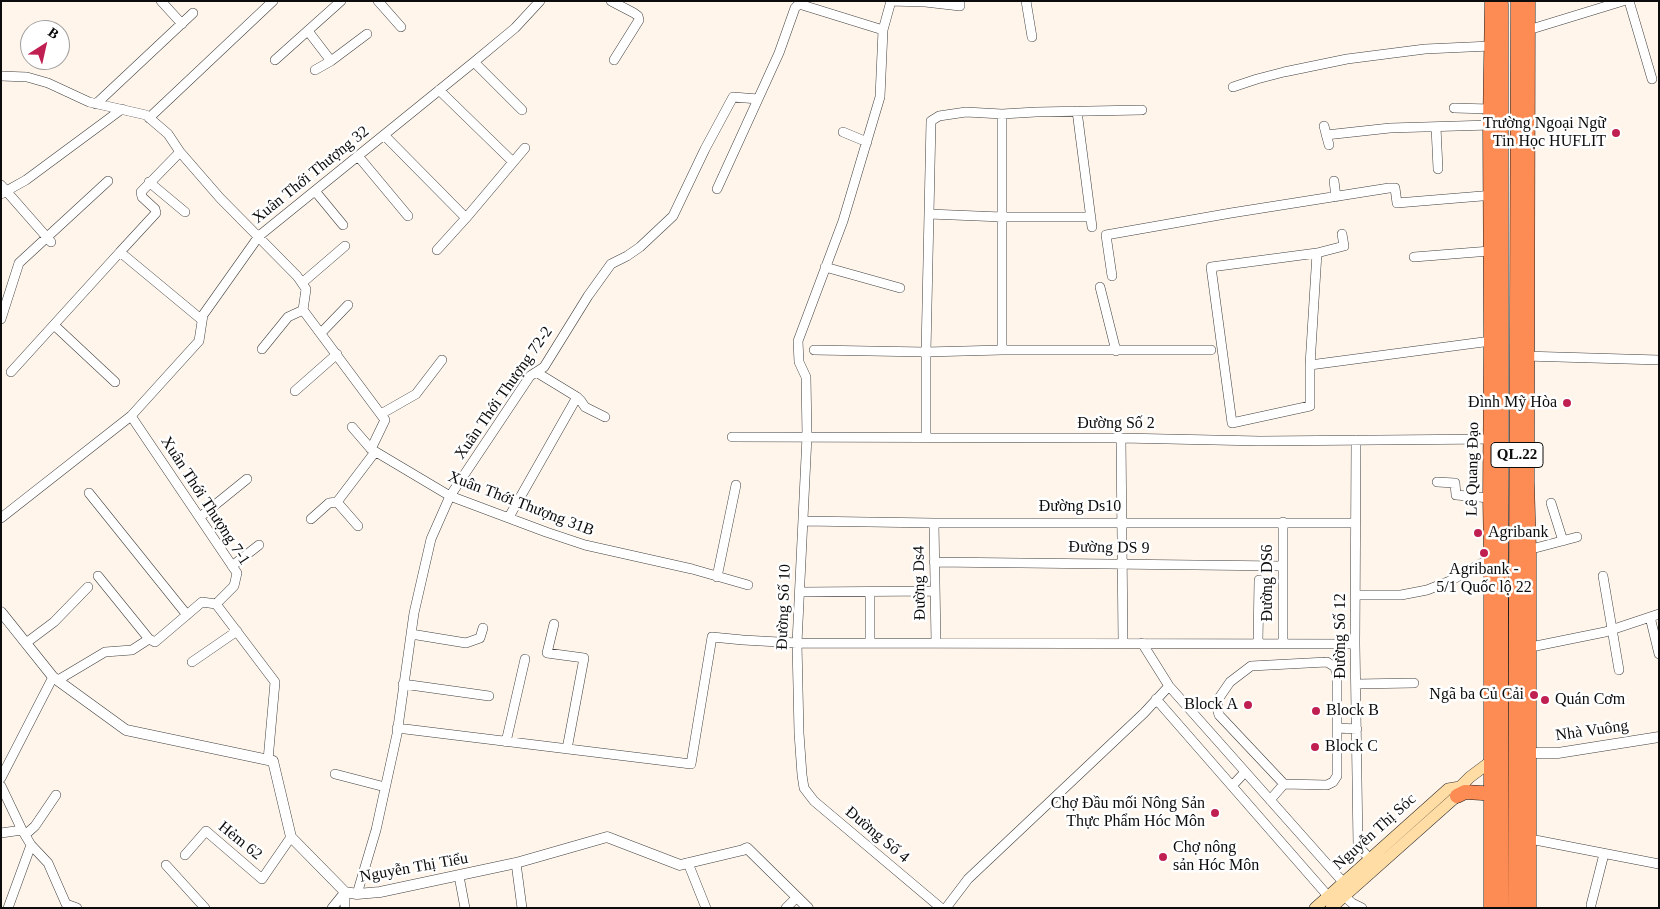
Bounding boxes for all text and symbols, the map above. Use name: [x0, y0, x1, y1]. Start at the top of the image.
north arrow: [20, 20, 70, 70]
text: B: [45, 24, 61, 42]
place label: Trường Ngoại Ngữ Tin Học HUFLIT: [1483, 114, 1606, 152]
street label: Xuân Thới Thượng 32: [249, 122, 373, 228]
marker: Trường Ngoại Ngữ Tin Học HUFLIT: [1610, 127, 1622, 139]
street label: Xuân Thới Thượng 72-2: [451, 323, 557, 463]
place label: Đình Mỹ Hòa: [1468, 393, 1557, 413]
marker: Đình Mỹ Hòa: [1561, 397, 1573, 409]
street label: Đường Số 2: [1077, 414, 1155, 434]
street label: Lê Quang Đạo: [1463, 422, 1483, 516]
street label: Xuân Thới Thượng 7-1: [156, 433, 254, 569]
road number: QL.22: [1491, 442, 1543, 468]
street label: Xuân Thới Thượng 31B: [445, 467, 597, 541]
street label: Đường Ds10: [1039, 497, 1121, 517]
place label: Agribank: [1488, 523, 1548, 543]
marker: Agribank: [1472, 527, 1484, 539]
street label: Đường DS 9: [1068, 538, 1150, 558]
street label: Đường DS6: [1258, 544, 1278, 622]
street label: Đường Ds4: [910, 546, 930, 620]
marker: Agribank - 5/1 Quốc lộ 22: [1478, 547, 1490, 559]
place label: Agribank - 5/1 Quốc lộ 22: [1436, 560, 1532, 598]
street label: Đường Số 10: [773, 564, 795, 650]
street label: Đường Số 12: [1331, 593, 1351, 679]
place label: Ngã ba Củ Cải: [1429, 685, 1524, 705]
marker: Ngã ba Củ Cải: [1528, 689, 1540, 701]
place label: Quán Cơm: [1555, 690, 1625, 710]
marker: Quán Cơm: [1539, 694, 1551, 706]
place label: Block A: [1184, 695, 1238, 715]
marker: Block A: [1242, 699, 1254, 711]
place label: Block B: [1326, 701, 1379, 721]
marker: Block B: [1310, 705, 1322, 717]
street label: Nhà Vuông: [1554, 716, 1630, 746]
place label: Block C: [1325, 737, 1378, 757]
marker: Block C: [1309, 741, 1321, 753]
street label: Nguyễn Thị Sóc: [1330, 790, 1420, 874]
place label: Chợ Đầu mối Nông Sản Thực Phẩm Hóc Môn: [1051, 794, 1205, 832]
street label: Đường Số 4: [841, 803, 913, 867]
marker: Chợ Đầu mối Nông Sản Thực Phẩm Hóc Môn: [1209, 807, 1221, 819]
street label: Hẻm 62: [214, 817, 266, 865]
place label: Chợ nông sản Hóc Môn: [1173, 838, 1259, 876]
street label: Nguyễn Thị Tiểu: [358, 849, 470, 887]
marker: Chợ nông sản Hóc Môn: [1157, 851, 1169, 863]

